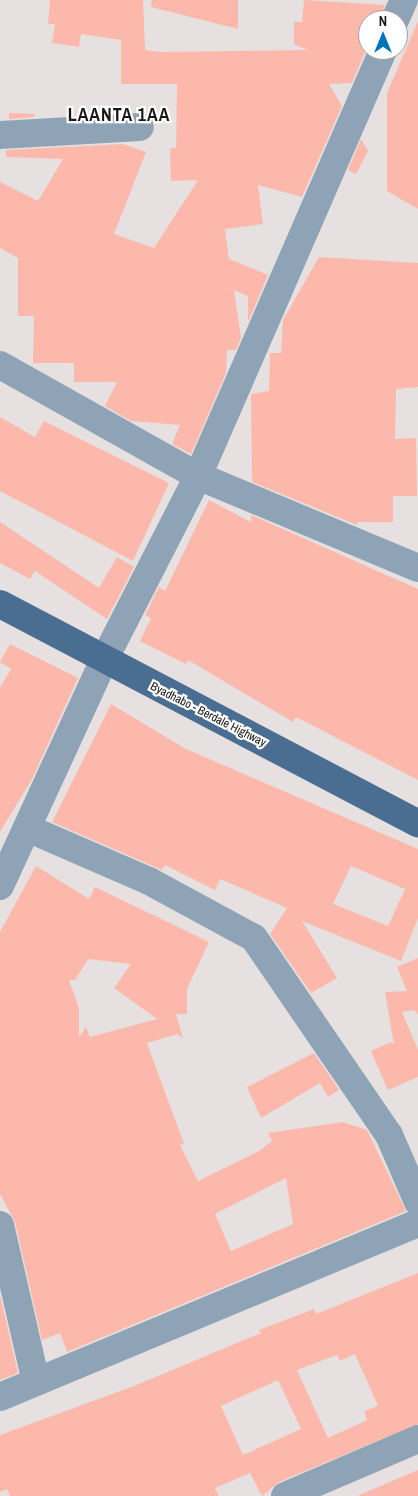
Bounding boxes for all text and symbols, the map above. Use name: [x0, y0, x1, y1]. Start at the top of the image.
north arrow: [358, 10, 408, 60]
text: N: [379, 12, 387, 30]
district label: LAANTA 1AA: [66, 104, 172, 126]
street label: Byadhabo - Berdale Highway: [148, 680, 268, 750]

